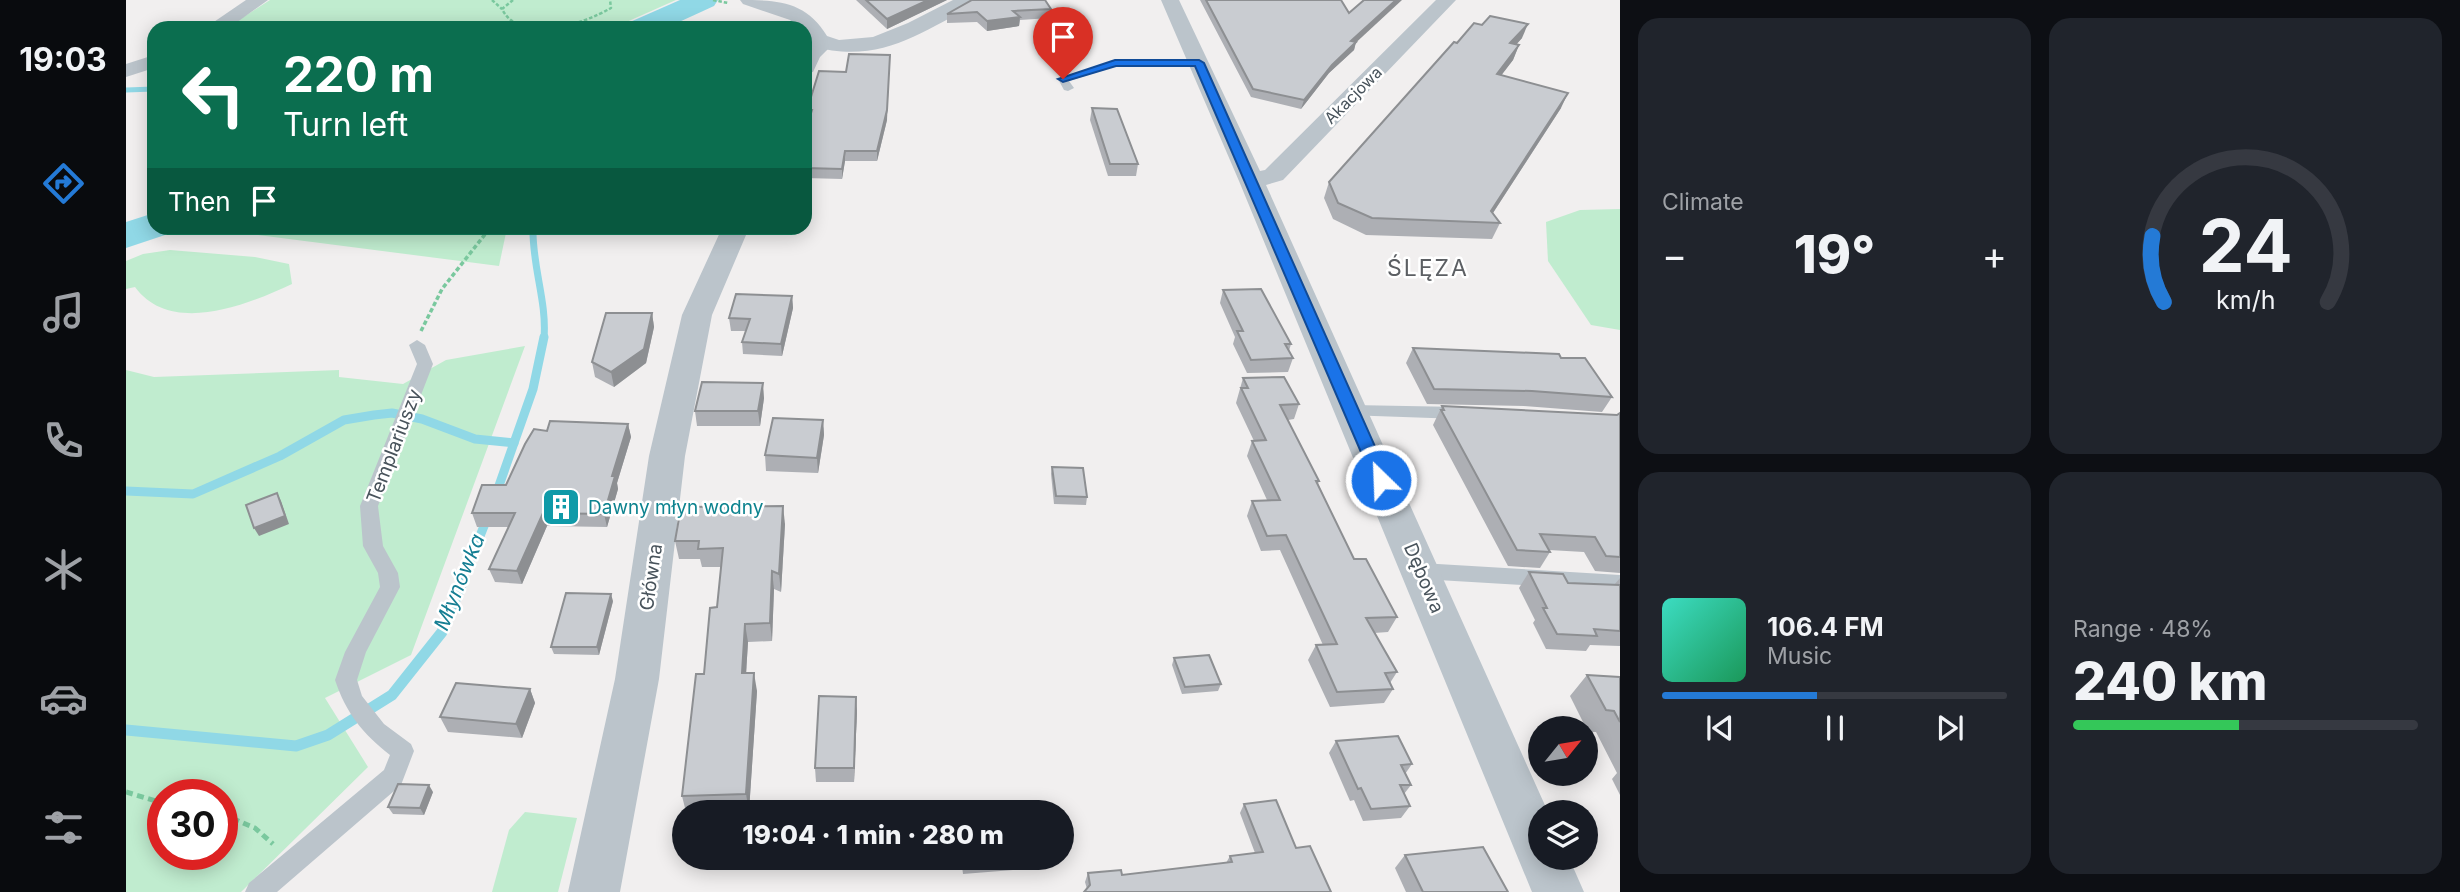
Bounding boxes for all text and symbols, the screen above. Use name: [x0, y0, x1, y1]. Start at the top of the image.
pin: [1033, 7, 1093, 79]
icon: arrive: [1044, 18, 1082, 56]
text: 19:03: [19, 40, 107, 79]
text: 220 m: [283, 45, 434, 104]
icon: left: [168, 49, 259, 140]
street label: Akacjowa: [1320, 62, 1386, 128]
text: Turn left: [283, 105, 408, 144]
icon: directions: [39, 159, 88, 208]
icon: arrive: [245, 182, 283, 220]
text: Then: [168, 186, 231, 217]
text: Climate: [1662, 188, 1744, 216]
text: 24: [2199, 201, 2292, 290]
text: 19°: [1794, 223, 1875, 286]
text: −: [1662, 232, 1687, 278]
text: +: [1982, 232, 2007, 278]
district label: ŚLĘZA: [1387, 254, 1469, 282]
text: km/h: [2216, 285, 2275, 315]
icon: music: [39, 288, 88, 337]
street label: Templariuszy: [362, 386, 426, 506]
icon: phone: [39, 416, 88, 465]
position arrow: [1344, 443, 1418, 517]
building icon: Dawny młyn wodny: [540, 486, 582, 528]
place label: Dawny młyn wodny: [588, 496, 764, 519]
water label: Młynówka: [428, 530, 490, 634]
street label: Dębowa: [1399, 540, 1449, 616]
street label: Główna: [635, 542, 667, 612]
icon: climate: [39, 545, 88, 594]
text: 106.4 FM: [1767, 611, 1884, 642]
text: Range · 48%: [2073, 615, 2213, 643]
text: Music: [1767, 642, 1832, 670]
text: 240 km: [2073, 650, 2268, 713]
icon: car: [39, 674, 88, 723]
icon: previous: [1701, 709, 1739, 747]
icon: pause: [1816, 709, 1854, 747]
icon: next: [1931, 709, 1969, 747]
north arrow: [1528, 716, 1598, 786]
map controls: [1528, 716, 1598, 870]
speed limit sign: 30: [147, 779, 238, 870]
button: layers: [1528, 800, 1598, 870]
icon: filters: [39, 803, 88, 852]
text: 19:04 · 1 min · 280 m: [742, 819, 1004, 850]

